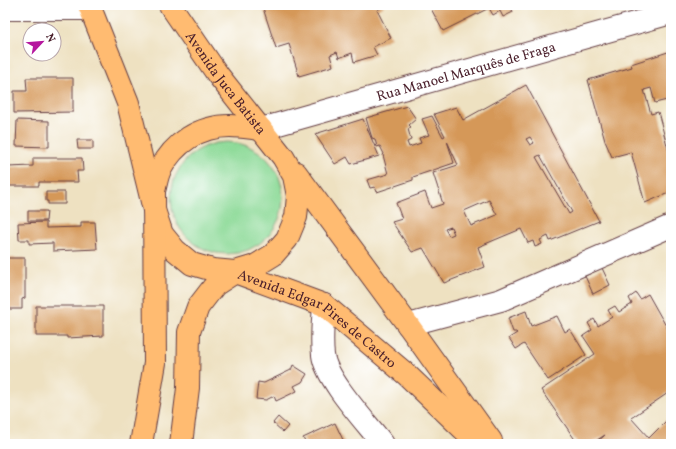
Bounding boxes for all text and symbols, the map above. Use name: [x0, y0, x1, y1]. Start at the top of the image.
north arrow: [22, 22, 62, 62]
street label: Avenida Juca Batista: [180, 28, 270, 139]
text: N: [41, 31, 58, 45]
street label: Rua Manoel Marquês de Fraga: [375, 38, 558, 107]
street label: Avenida Edgar Pires de Castro: [235, 266, 400, 373]

